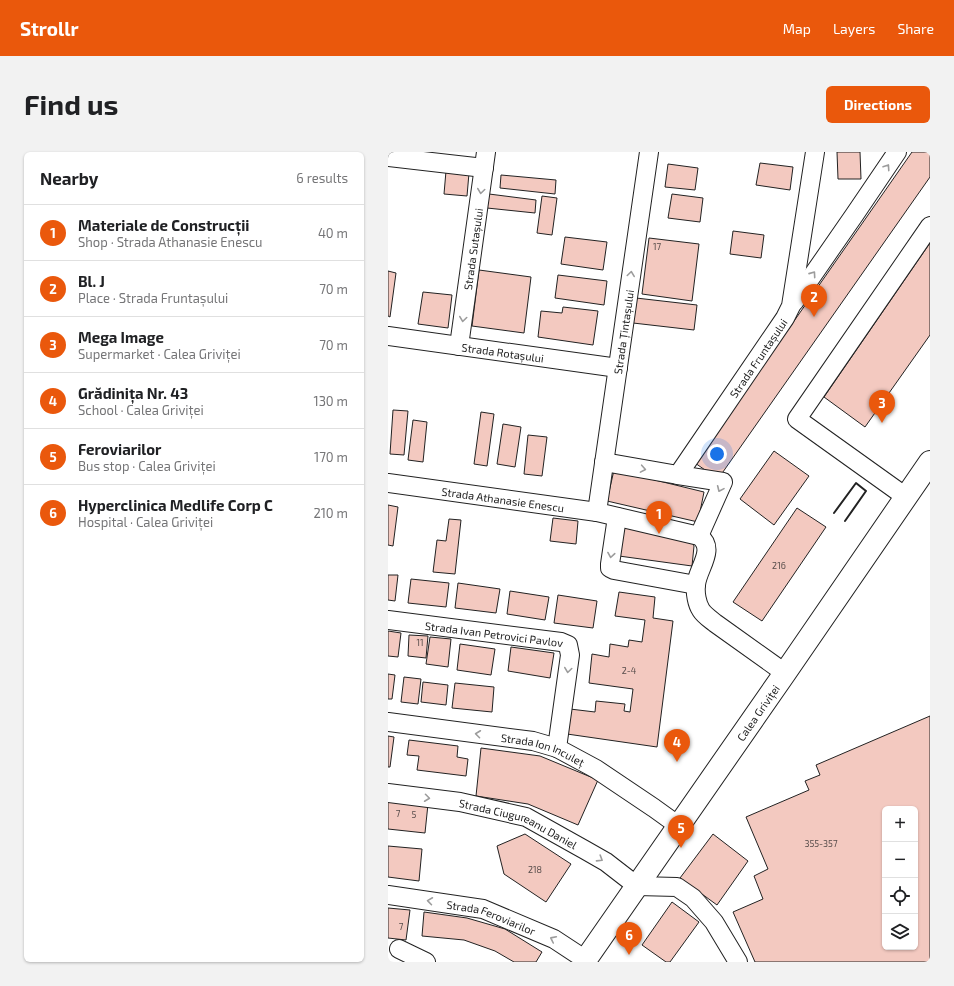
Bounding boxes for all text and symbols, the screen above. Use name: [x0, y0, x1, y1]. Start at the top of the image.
text: Strollr: [20, 17, 79, 40]
text: Map: [783, 20, 811, 37]
text: Layers: [833, 20, 875, 37]
text: Share: [897, 20, 934, 37]
button: Directions: [826, 86, 930, 123]
text: Find us: [24, 87, 118, 121]
one-way arrow: [882, 164, 890, 171]
text: Nearby: [40, 168, 98, 188]
text: 6 results: [296, 170, 348, 186]
one-way arrow: [476, 188, 485, 194]
street label: Strada Sutașului: [460, 207, 485, 291]
text: Materiale de Construcții: [78, 216, 249, 234]
text: 1: [50, 225, 56, 241]
text: 40 m: [318, 225, 348, 241]
text: Shop · Strada Athanasie Enescu: [78, 234, 263, 250]
house number: 17: [653, 241, 661, 252]
one-way arrow: [626, 271, 635, 277]
text: Bl. J: [78, 272, 105, 290]
one-way arrow: [808, 272, 815, 279]
text: 2: [49, 281, 57, 297]
text: 70 m: [319, 281, 348, 297]
pin: 2: [801, 284, 827, 317]
street label: Strada Țintașului: [610, 289, 636, 375]
text: Place · Strada Fruntașului: [78, 290, 228, 306]
one-way arrow: [459, 316, 468, 323]
street label: Strada Fruntașului: [726, 316, 789, 400]
text: Mega Image: [78, 328, 164, 346]
text: 3: [49, 337, 57, 353]
text: 70 m: [319, 337, 348, 353]
street label: Strada Rotașului: [461, 340, 545, 364]
text: Supermarket · Calea Griviței: [78, 346, 241, 362]
text: Grădinița Nr. 43: [78, 384, 188, 402]
pin: 3: [869, 390, 895, 423]
text: 4: [49, 393, 57, 409]
text: 130 m: [313, 393, 348, 409]
text: School · Calea Griviței: [78, 402, 204, 418]
text: Feroviarilor: [78, 440, 161, 458]
your location: [707, 444, 727, 464]
text: 5: [49, 449, 57, 465]
text: 170 m: [314, 449, 348, 465]
text: Bus stop · Calea Griviței: [78, 458, 216, 474]
one-way arrow: [639, 464, 646, 473]
street label: Strada Athanasie Enescu: [441, 484, 565, 514]
one-way arrow: [717, 484, 725, 492]
text: Hyperclinica Medlife Corp C: [78, 496, 273, 514]
pin: 1: [646, 501, 672, 534]
text: 6: [49, 505, 57, 521]
text: 210 m: [313, 505, 348, 521]
text: Hospital · Calea Griviței: [78, 514, 213, 530]
one-way arrow: [607, 552, 616, 558]
house number: 216: [772, 560, 786, 571]
street label: Strada Ivan Petrovici Pavlov: [424, 618, 564, 649]
house number: 11: [416, 637, 424, 648]
house number: 2-4: [622, 665, 637, 676]
one-way arrow: [564, 667, 573, 673]
street label: Calea Griviței: [734, 682, 782, 743]
pin: 4: [664, 729, 690, 762]
one-way arrow: [474, 730, 481, 739]
street label: Strada Ion Inculeț: [500, 730, 587, 770]
one-way arrow: [424, 793, 430, 802]
street label: Strada Ciugureanu Daniel: [458, 795, 580, 851]
map controls: [882, 806, 918, 950]
button: +: [882, 806, 918, 842]
house number: 7: [396, 808, 401, 819]
house number: 5: [412, 809, 417, 820]
pin: 5: [668, 815, 694, 848]
house number: 355-357: [804, 838, 838, 849]
button: −: [882, 842, 918, 878]
one-way arrow: [596, 854, 603, 861]
house number: 218: [528, 864, 542, 875]
button: locate: [882, 878, 918, 914]
one-way arrow: [426, 897, 433, 906]
street label: Strada Feroviarilor: [446, 897, 538, 937]
button: layers: [882, 914, 918, 950]
house number: 7: [399, 921, 404, 932]
pin: 6: [616, 922, 642, 955]
one-way arrow: [549, 937, 557, 944]

